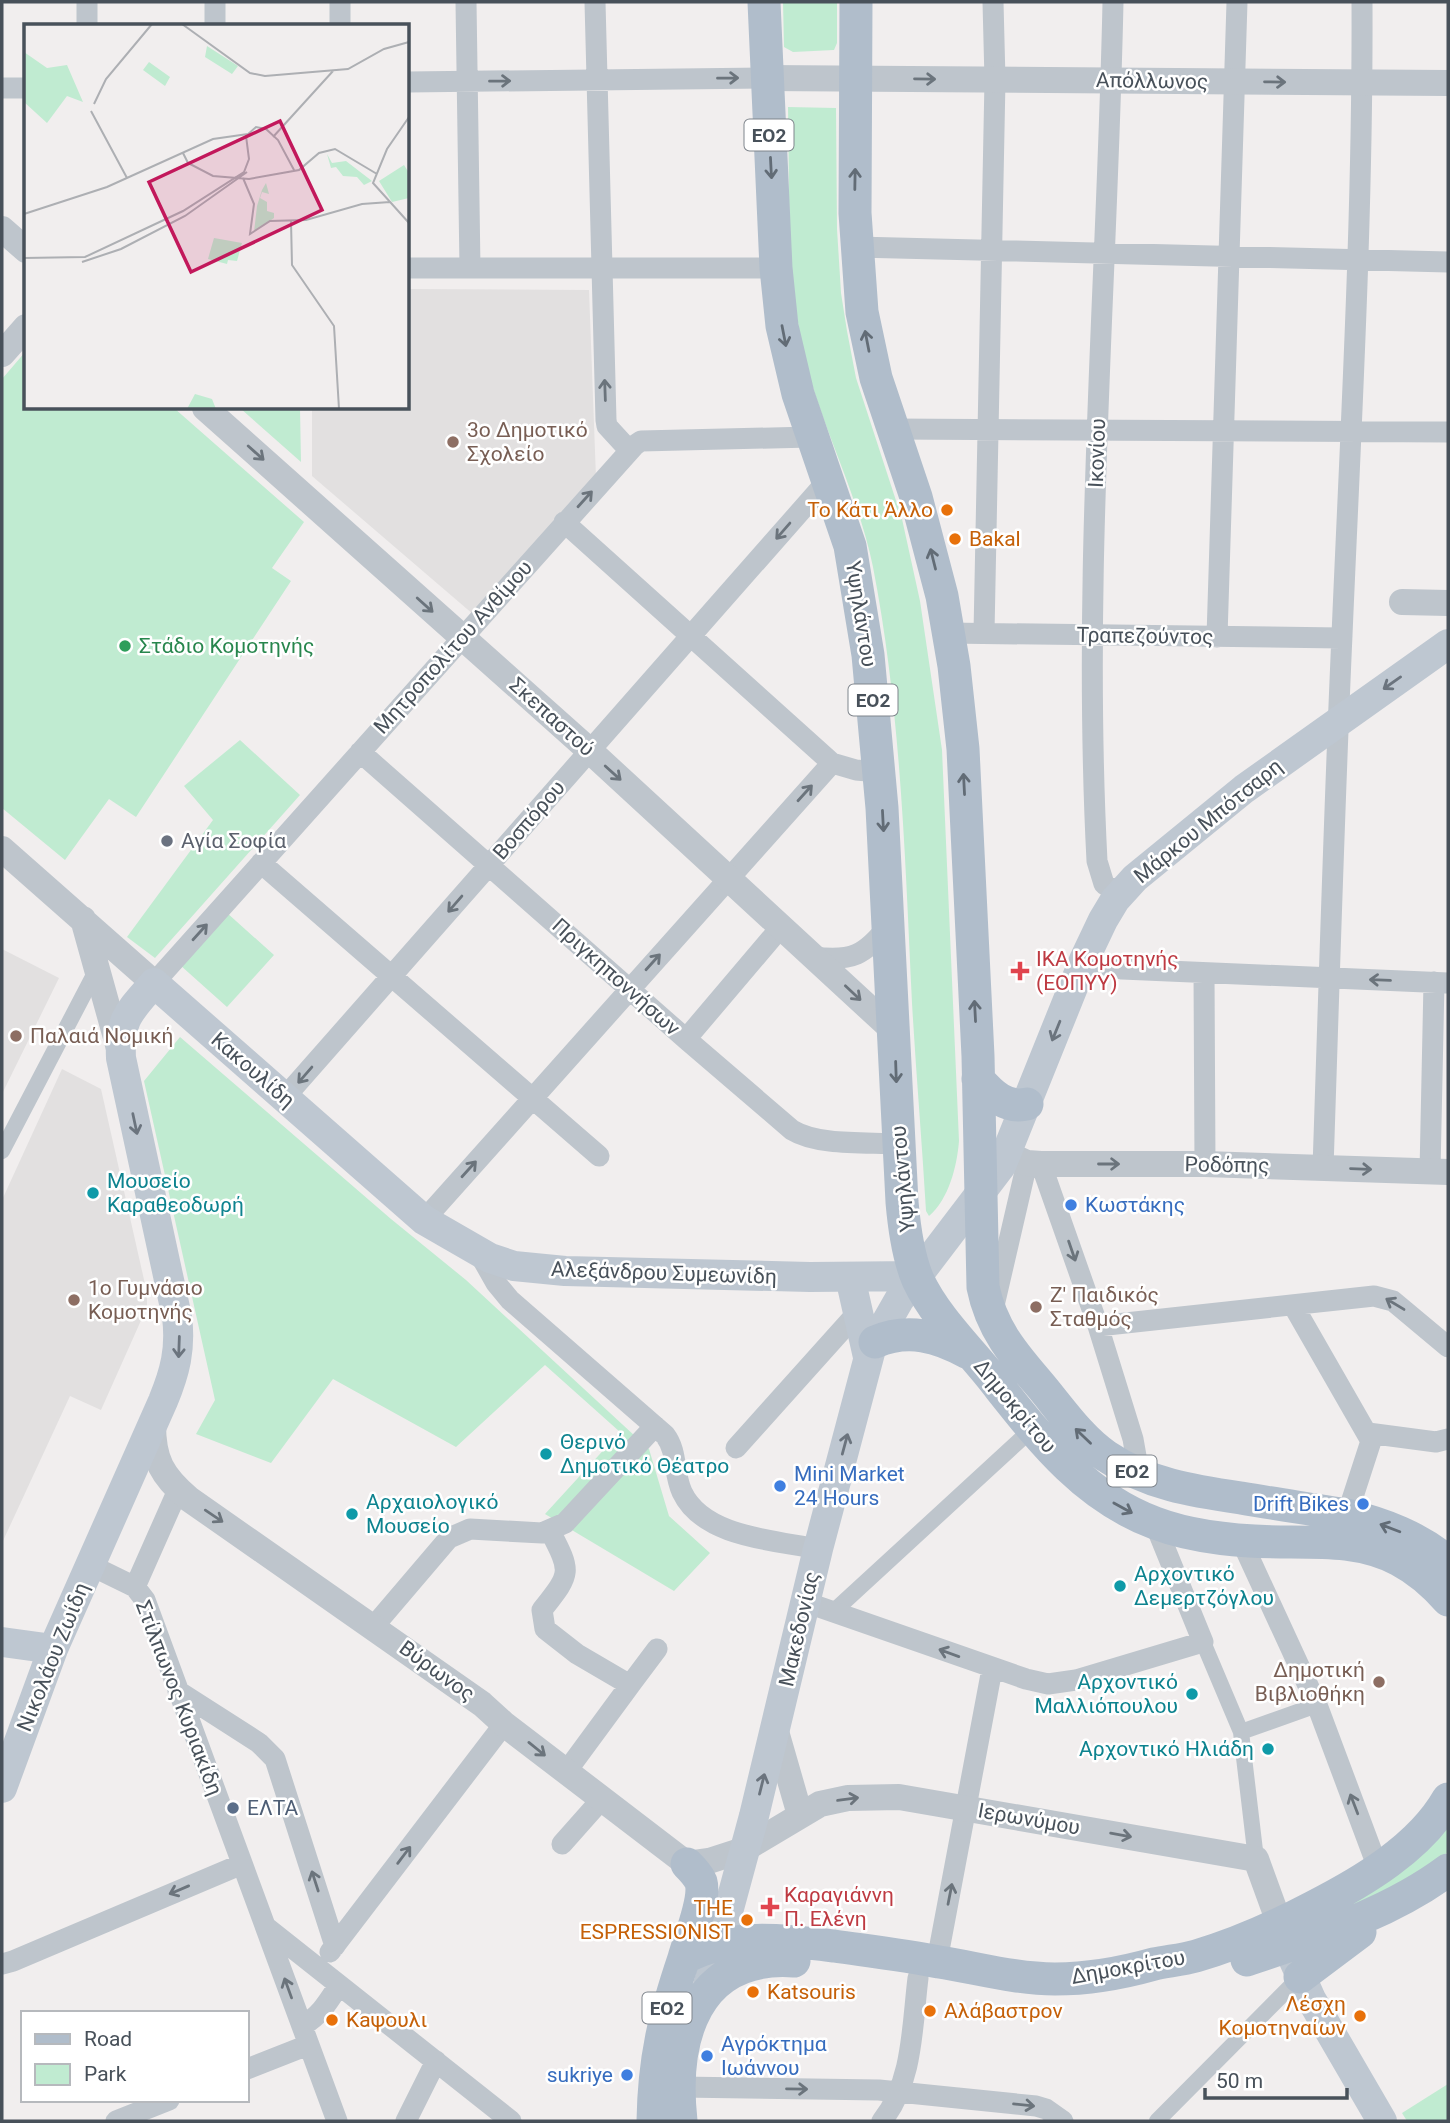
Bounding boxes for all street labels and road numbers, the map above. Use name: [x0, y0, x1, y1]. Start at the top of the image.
street label: Απόλλωνος: [1096, 68, 1208, 94]
road number: ΕΟ2: [744, 119, 794, 150]
street label: Ικονίου: [1084, 418, 1110, 488]
street label: Μητροπολίτου Ανθίμου: [369, 555, 537, 739]
street label: Υψηλάντου: [841, 559, 881, 669]
street label: Τραπεζούντος: [1076, 623, 1214, 649]
street label: Σκεπαστού: [505, 673, 599, 761]
road number: ΕΟ2: [848, 684, 898, 716]
street label: Μάρκου Μπότσαρη: [1129, 754, 1287, 888]
street label: Βοσπόρου: [488, 776, 570, 864]
street label: Πριγκηποννήσων: [547, 913, 685, 1041]
street label: Κακουλίδη: [207, 1027, 299, 1113]
street label: Υψηλάντου: [886, 1125, 920, 1233]
street label: Ροδόπης: [1184, 1152, 1270, 1178]
street label: Αλεξάνδρου Συμεωνίδη: [551, 1257, 777, 1289]
street label: Δημοκρίτου: [969, 1354, 1061, 1458]
road number: ΕΟ2: [1108, 1456, 1156, 1486]
street label: Μακεδονίας: [774, 1569, 824, 1689]
street label: Νικολάου Ζωίδη: [12, 1579, 94, 1735]
street label: Στίλπωνος Κυριακίδη: [131, 1597, 227, 1799]
street label: Βύρωνος: [395, 1636, 479, 1706]
street label: Ιερωνύμου: [976, 1798, 1082, 1840]
street label: Δημοκρίτου: [1069, 1945, 1187, 1989]
road number: ΕΟ2: [642, 1992, 692, 2024]

